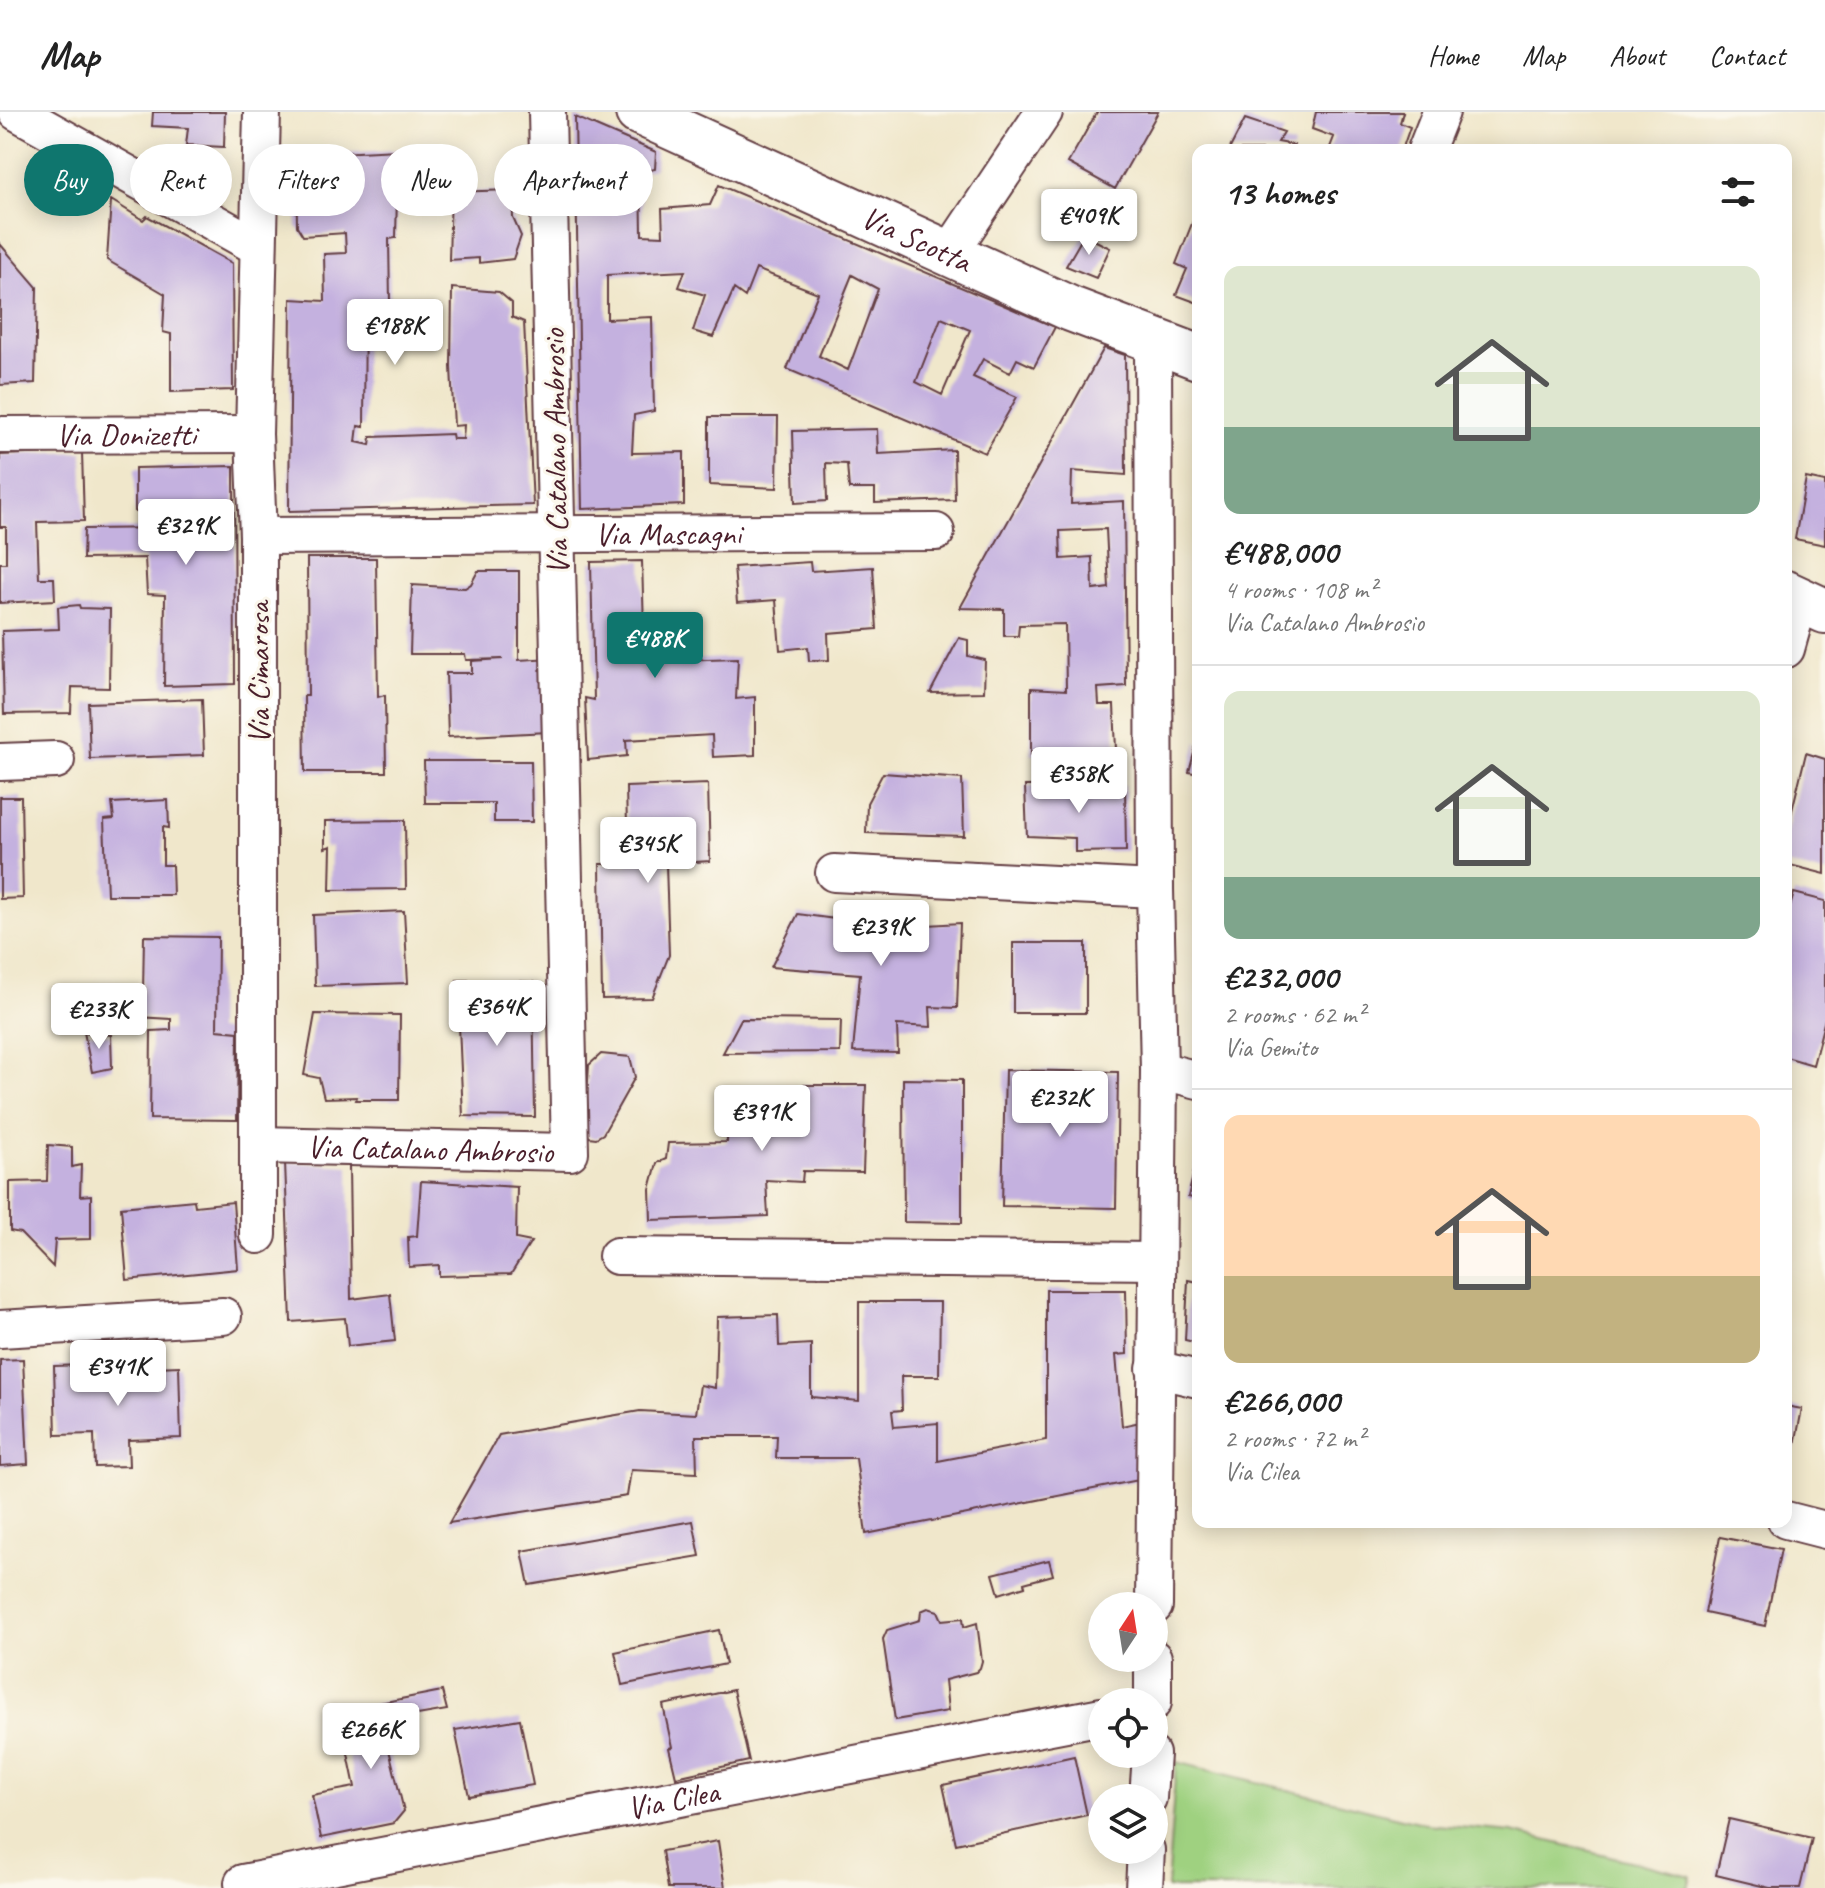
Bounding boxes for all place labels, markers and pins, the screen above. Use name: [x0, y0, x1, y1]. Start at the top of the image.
pin: €409K: [1033, 189, 1145, 257]
pin: €188K: [339, 299, 451, 367]
pin: €329K: [130, 499, 242, 567]
pin: €488K: [599, 612, 711, 680]
pin: €358K: [1023, 747, 1135, 815]
pin: €345K: [592, 817, 704, 885]
pin: €239K: [825, 900, 937, 968]
pin: €364K: [441, 980, 553, 1048]
pin: €233K: [43, 983, 155, 1051]
pin: €232K: [1004, 1071, 1116, 1139]
pin: €391K: [706, 1085, 818, 1153]
pin: €341K: [62, 1340, 174, 1408]
pin: €266K: [315, 1703, 427, 1771]

